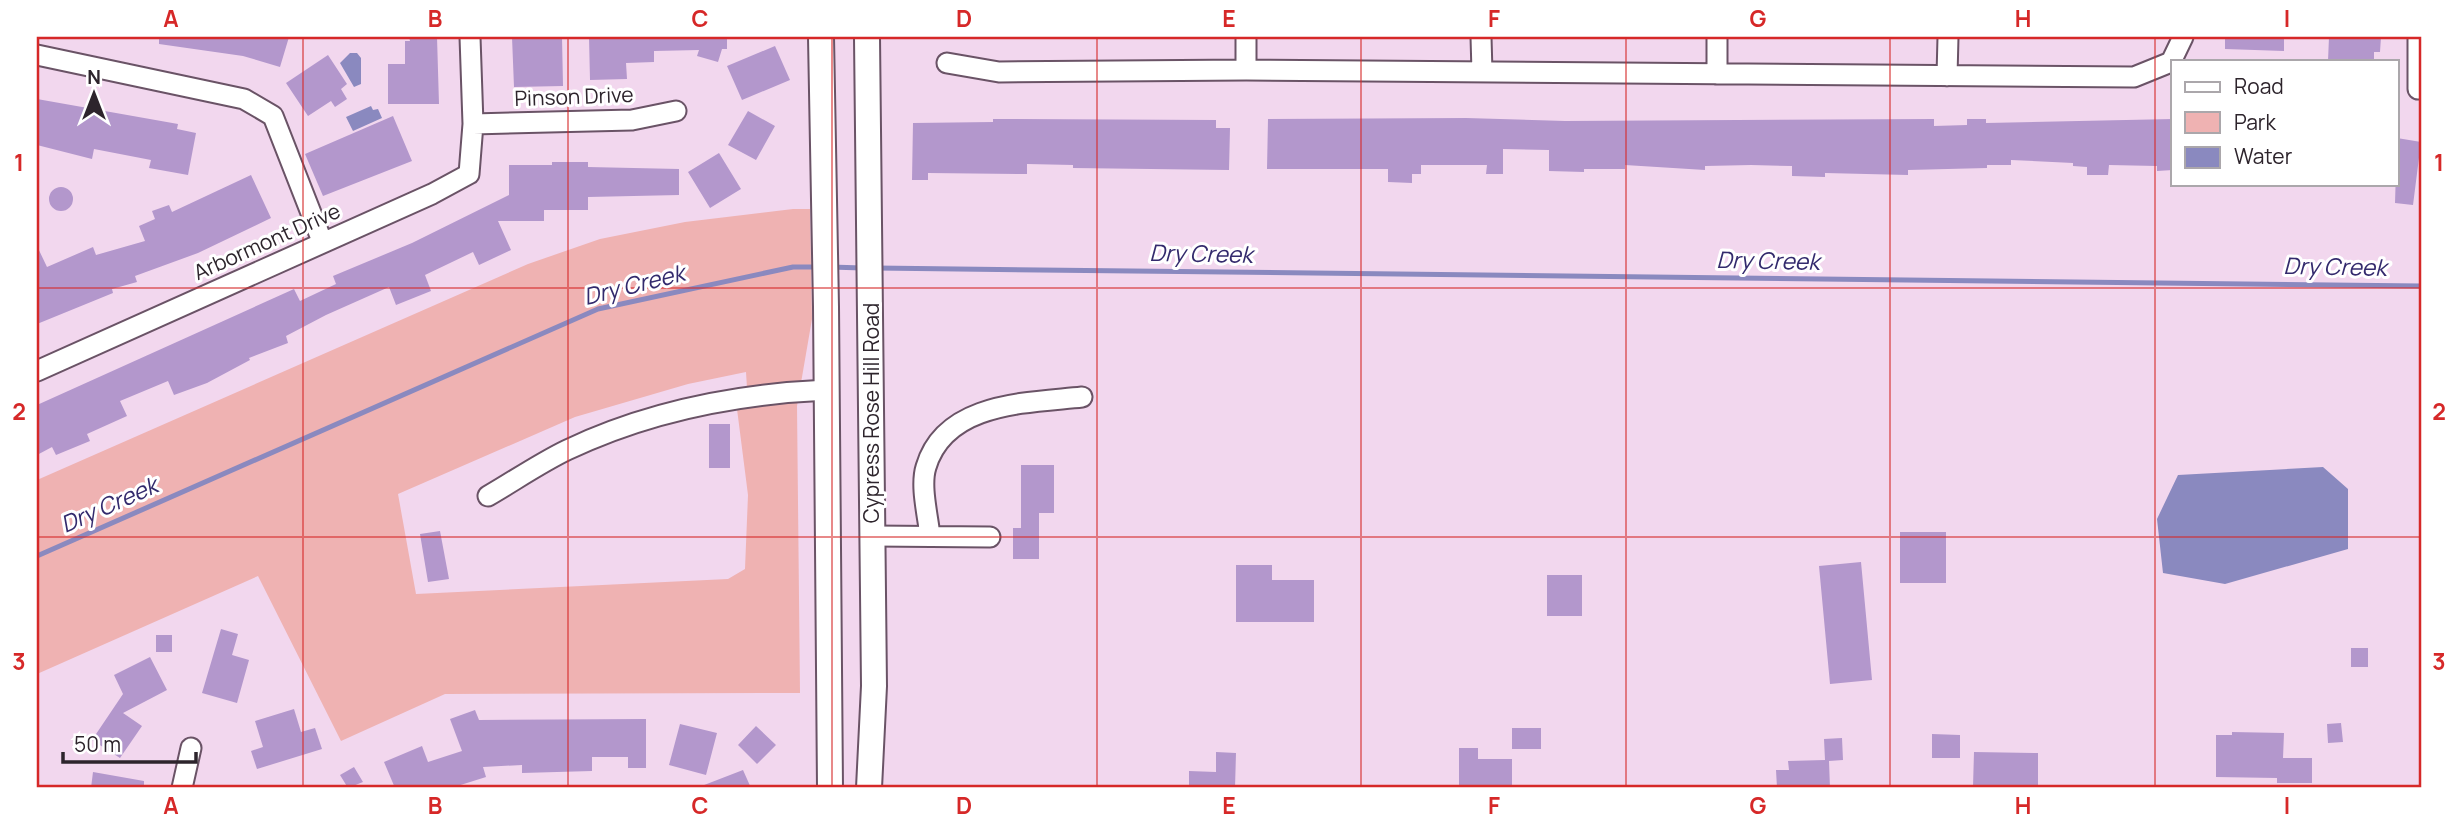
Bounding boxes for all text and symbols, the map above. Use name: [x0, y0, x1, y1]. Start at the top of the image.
text: A: [163, 2, 179, 34]
text: B: [428, 2, 442, 34]
text: C: [692, 2, 709, 34]
text: D: [956, 2, 972, 34]
text: E: [1222, 2, 1236, 34]
text: F: [1488, 2, 1500, 34]
text: G: [1750, 2, 1767, 34]
text: H: [2015, 2, 2031, 34]
text: I: [2284, 2, 2290, 34]
north arrow: [60, 60, 130, 130]
legend: [2171, 60, 2398, 186]
text: N: [87, 64, 101, 90]
text: Road: [2234, 72, 2284, 100]
street label: Pinson Drive: [514, 80, 634, 112]
text: Park: [2234, 108, 2276, 136]
text: Water: [2234, 142, 2293, 170]
text: 1: [14, 146, 24, 178]
text: 1: [2434, 146, 2444, 178]
street label: Arbormont Drive: [189, 196, 344, 286]
water label: Dry Creek: [1149, 236, 1256, 270]
water label: Dry Creek: [1716, 243, 1823, 277]
water label: Dry Creek: [2283, 249, 2390, 283]
water label: Dry Creek: [580, 255, 691, 312]
street label: Cypress Rose Hill Road: [857, 303, 885, 523]
text: 2: [12, 395, 26, 427]
text: 2: [2432, 395, 2446, 427]
water label: Dry Creek: [55, 467, 165, 540]
text: 3: [12, 645, 26, 677]
text: 3: [2432, 645, 2446, 677]
scale bar: [63, 720, 196, 764]
text: 50 m: [74, 730, 121, 758]
text: A: [163, 789, 179, 821]
text: B: [428, 789, 442, 821]
text: C: [692, 789, 709, 821]
text: D: [956, 789, 972, 821]
text: E: [1222, 789, 1236, 821]
text: F: [1488, 789, 1500, 821]
text: G: [1750, 789, 1767, 821]
text: H: [2015, 789, 2031, 821]
text: I: [2284, 789, 2290, 821]

